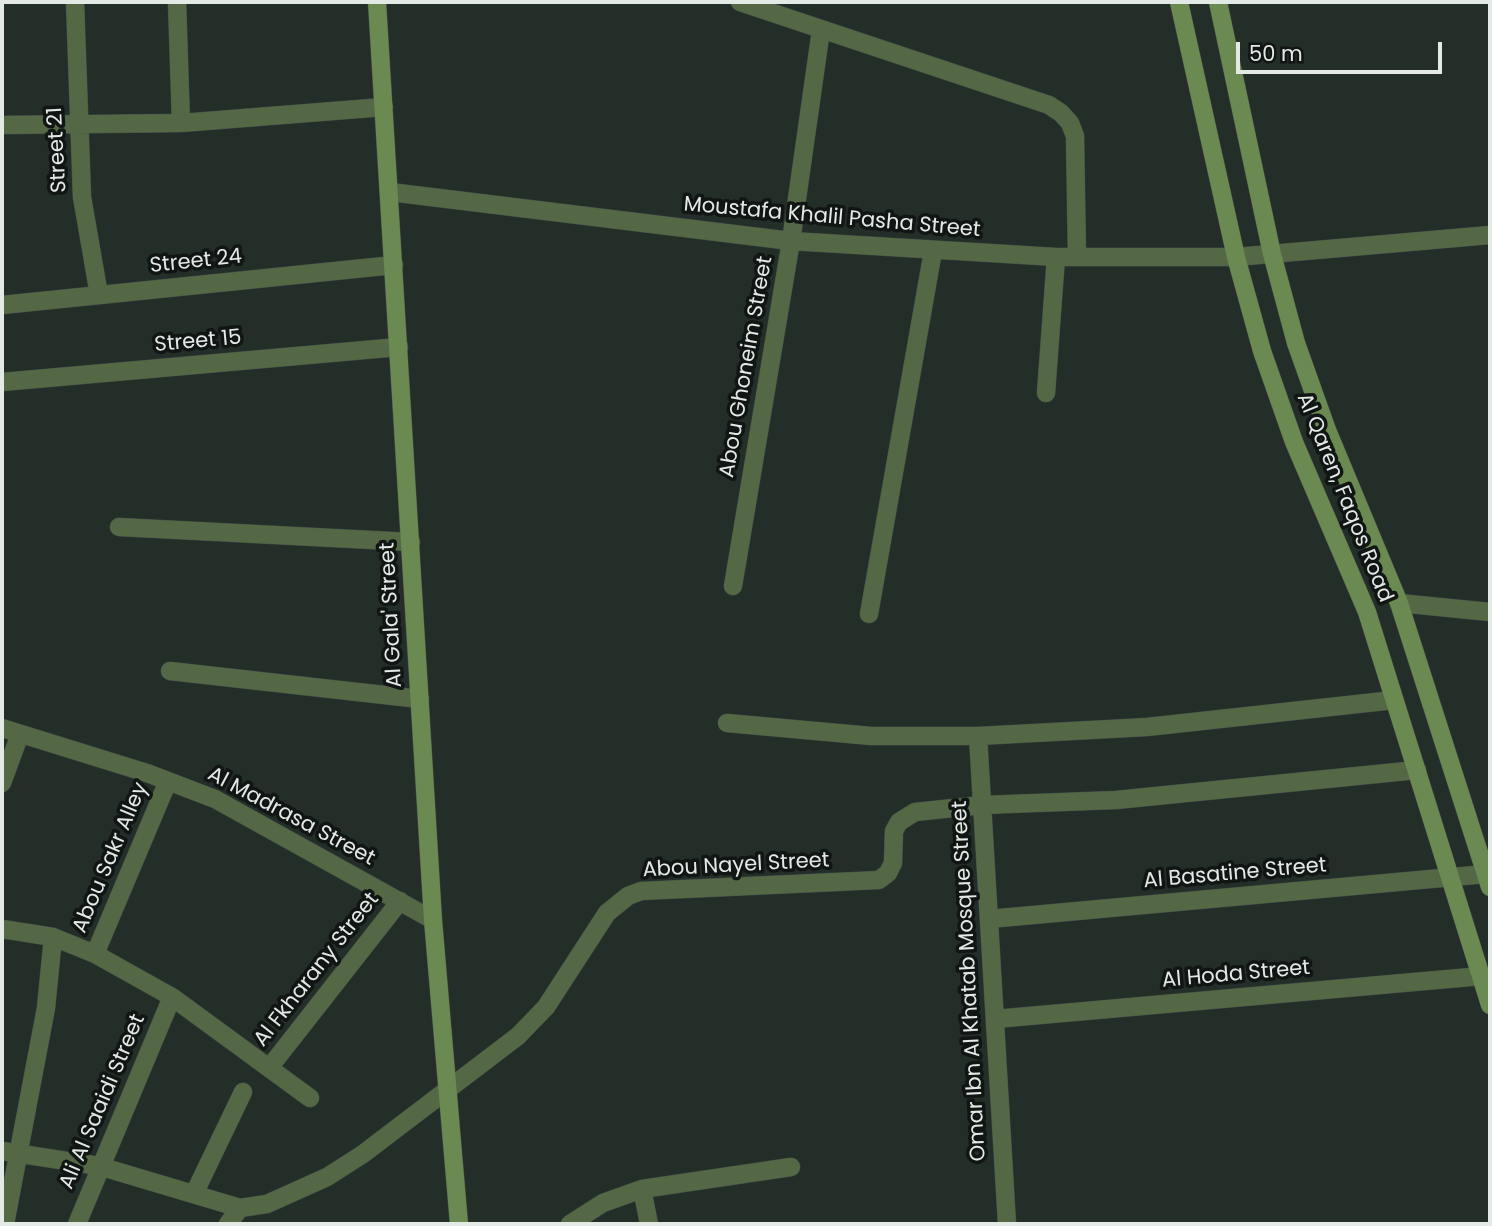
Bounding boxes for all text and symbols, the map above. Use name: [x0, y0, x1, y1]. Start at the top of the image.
scale bar: [1240, 28, 1446, 72]
text: 50 m: [1249, 39, 1303, 68]
street label: Street 21: [43, 106, 73, 194]
street label: Moustafa Khalil Pasha Street: [683, 192, 981, 244]
street label: Street 24: [149, 245, 243, 279]
street label: Abou Ghoneim Street: [715, 254, 779, 480]
street label: Street 15: [154, 326, 242, 358]
street label: Al Qaren, Faqos Road: [1290, 390, 1398, 606]
street label: Al Gala' Street: [376, 542, 408, 688]
street label: Al Madrasa Street: [203, 762, 379, 872]
street label: Abou Sakr Alley: [68, 779, 154, 937]
street label: Omar Ibn Al Khatab Mosque Street: [948, 800, 992, 1162]
street label: Abou Nayel Street: [642, 849, 830, 883]
street label: Al Basatine Street: [1142, 853, 1328, 895]
street label: Al Fkharany Street: [249, 888, 385, 1052]
street label: Al Hoda Street: [1161, 956, 1311, 994]
street label: Ali Al Saaidi Street: [55, 1011, 151, 1193]

